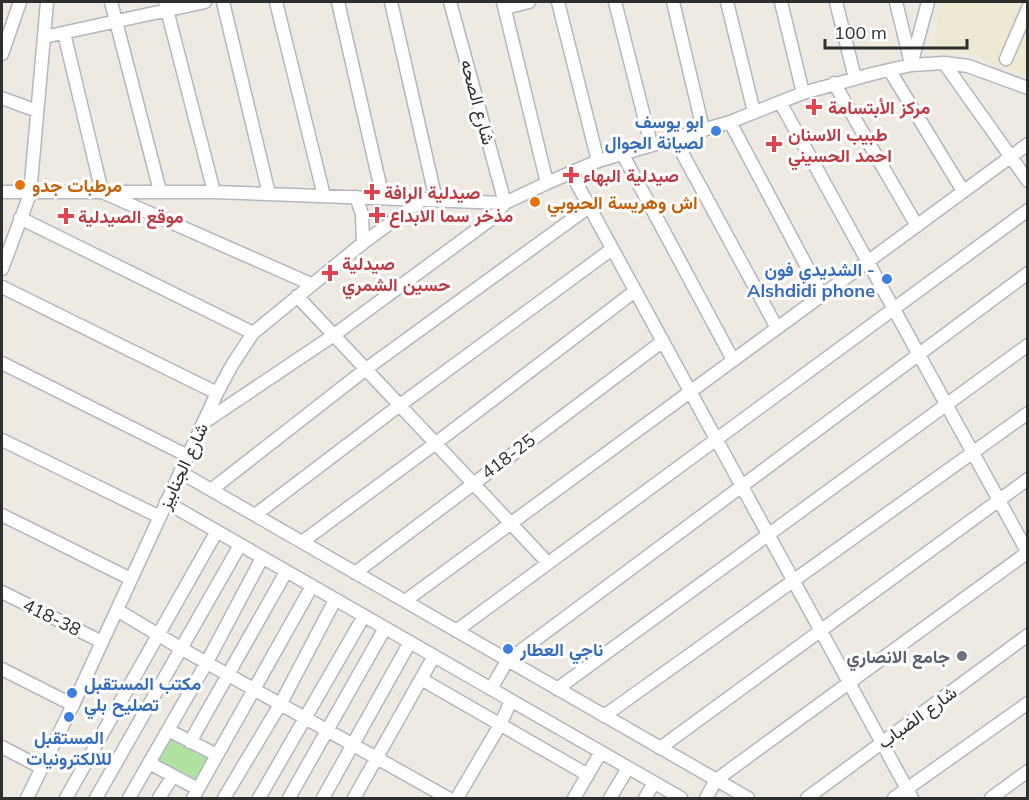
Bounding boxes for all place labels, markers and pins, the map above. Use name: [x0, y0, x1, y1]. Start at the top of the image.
place label: مركز الأبتسامة: [828, 96, 930, 119]
marker: مركز الأبتسامة: [805, 98, 823, 116]
place label: ابو يوسف لصيانة الجوال: [605, 110, 704, 154]
place label: طبيب الاسنان احمد الحسيني: [788, 123, 892, 171]
marker: ابو يوسف لصيانة الجوال: [709, 124, 723, 138]
marker: طبيب الاسنان احمد الحسيني: [765, 135, 783, 153]
place label: صيدلية البهاء: [583, 164, 679, 187]
marker: صيدلية البهاء: [564, 168, 578, 182]
place label: مرطبات جدو: [32, 174, 122, 197]
marker: مرطبات جدو: [13, 178, 27, 192]
place label: صيدلية الرافة: [384, 181, 481, 204]
marker: صيدلية الرافة: [365, 185, 379, 199]
place label: اش وهريسة الحبوبي: [547, 191, 698, 218]
marker: اش وهريسة الحبوبي: [528, 195, 542, 209]
place label: مذخر سما الابداع: [389, 204, 514, 228]
place label: موقع الصيدلية: [78, 205, 184, 229]
marker: مذخر سما الابداع: [370, 208, 384, 222]
marker: موقع الصيدلية: [59, 209, 73, 223]
place label: صيدلية حسين الشمري: [342, 252, 450, 300]
place label: الشديدي فون - Alshdidi phone: [747, 258, 875, 302]
marker: صيدلية حسين الشمري: [323, 266, 337, 280]
marker: الشديدي فون - Alshdidi phone: [880, 272, 894, 286]
place label: ناجي العطار: [519, 638, 603, 665]
marker: ناجي العطار: [501, 642, 515, 656]
place label: جامع الانصاري: [847, 645, 950, 672]
marker: جامع الانصاري: [955, 649, 969, 663]
place label: مكتب المستقبل تصليح بلي: [84, 672, 201, 720]
marker: مكتب المستقبل تصليح بلي: [65, 686, 79, 700]
marker: المستقبل للالكترونيات: [62, 710, 76, 724]
place label: المستقبل للالكترونيات: [26, 726, 112, 770]

